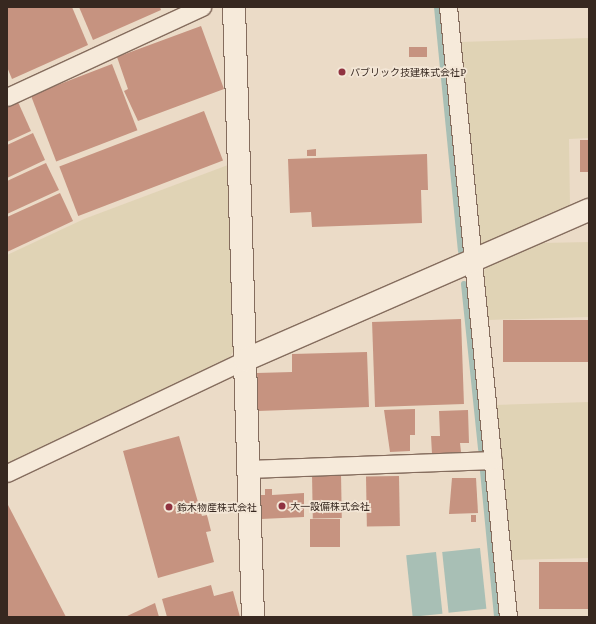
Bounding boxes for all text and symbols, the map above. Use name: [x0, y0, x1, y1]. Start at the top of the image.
place label: パブリック技建株式会社P: [350, 66, 466, 78]
marker: パブリック技建株式会社P: [337, 67, 347, 77]
place label: 大一設備株式会社: [290, 500, 370, 512]
place label: 鈴木物産株式会社: [177, 501, 257, 513]
marker: 大一設備株式会社: [277, 501, 287, 511]
marker: 鈴木物産株式会社: [164, 502, 174, 512]

